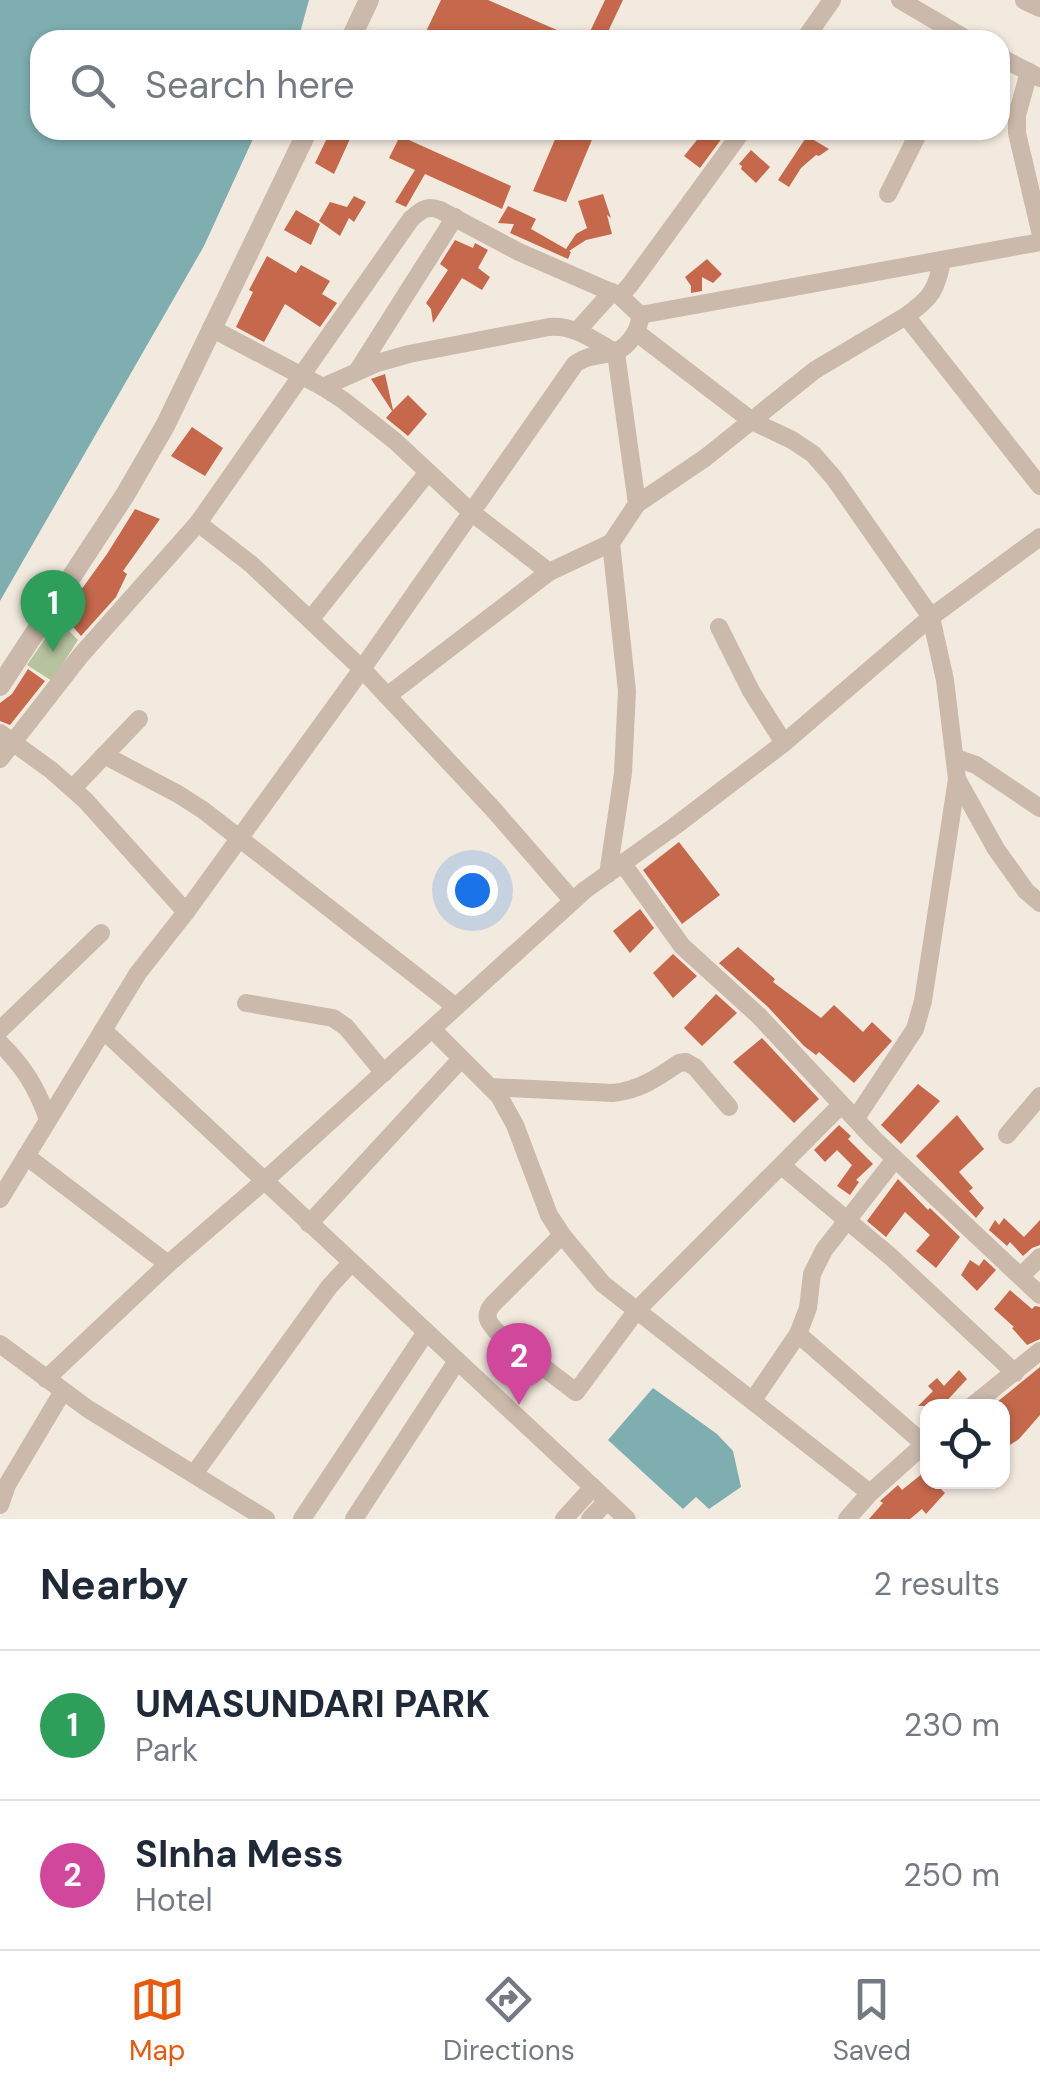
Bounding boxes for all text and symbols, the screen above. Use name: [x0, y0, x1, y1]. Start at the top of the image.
search box: [30, 30, 1010, 140]
icon: search: [65, 58, 120, 113]
text: Search here: [145, 60, 355, 110]
pin: 1: [20, 570, 86, 652]
your location: [447, 865, 498, 916]
pin: 2: [486, 1322, 552, 1405]
map controls: [920, 1399, 1010, 1489]
button: locate: [920, 1399, 1010, 1489]
text: Nearby: [40, 1557, 189, 1612]
text: 2 results: [874, 1563, 1000, 1605]
text: UMASUNDARI PARK: [135, 1679, 490, 1729]
text: 1: [67, 1704, 78, 1746]
text: 230 m: [904, 1704, 1000, 1746]
text: Park: [135, 1729, 198, 1771]
text: SInha Mess: [135, 1829, 343, 1879]
text: 2: [63, 1854, 82, 1896]
text: 250 m: [903, 1854, 1000, 1896]
text: Hotel: [135, 1879, 213, 1921]
tab: Map: [129, 1972, 185, 2069]
tab: Directions: [443, 1972, 575, 2069]
tab: Saved: [833, 1972, 911, 2069]

